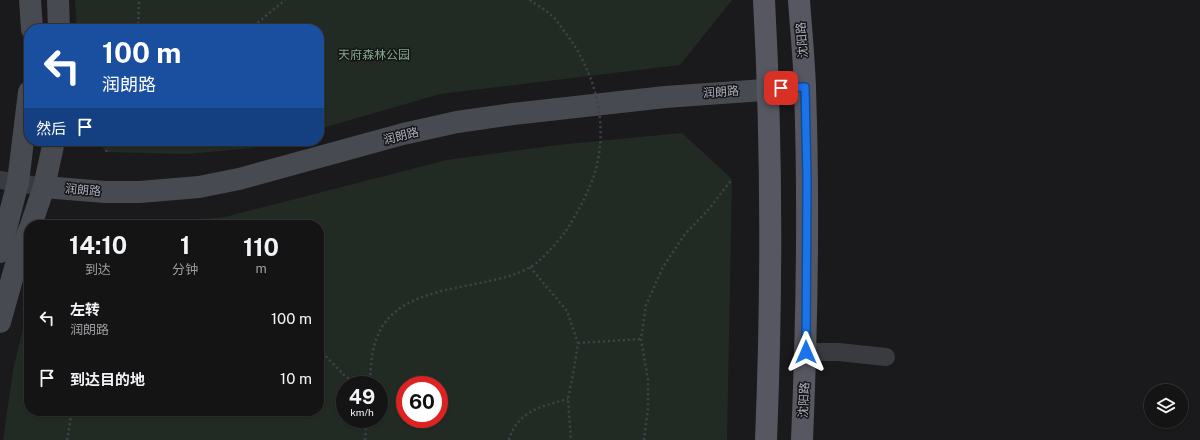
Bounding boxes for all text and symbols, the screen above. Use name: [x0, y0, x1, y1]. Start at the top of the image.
street label: 沈阳路: [794, 22, 810, 58]
text: 100 m: [102, 36, 181, 69]
icon: left: [36, 40, 88, 92]
park label: 天府森林公园: [338, 48, 410, 62]
pin: [764, 71, 798, 105]
text: 润朗路: [102, 74, 156, 95]
icon: arrive: [770, 77, 792, 99]
street label: 润朗路: [703, 84, 739, 100]
icon: arrive: [74, 116, 96, 138]
text: 然后: [36, 120, 66, 137]
street label: 润朗路: [382, 125, 420, 147]
street label: 润朗路: [64, 181, 102, 199]
text: 14:10: [69, 231, 127, 259]
text: 1: [180, 231, 190, 259]
text: 110: [243, 233, 279, 261]
text: m: [255, 261, 267, 276]
text: 到达: [85, 262, 111, 277]
text: 分钟: [172, 262, 198, 277]
text: 左转: [70, 301, 100, 318]
icon: left: [36, 307, 58, 329]
text: 100 m: [271, 310, 312, 327]
text: 润朗路: [70, 322, 109, 337]
position arrow: [785, 331, 827, 373]
icon: arrive: [36, 367, 58, 389]
text: 10 m: [280, 370, 312, 387]
text: 到达目的地: [70, 371, 145, 388]
speed limit sign: 60: [396, 376, 448, 428]
street label: 沈阳路: [796, 382, 812, 418]
map controls: [1144, 384, 1188, 428]
button: layers: [1144, 384, 1188, 428]
text: 49: [349, 385, 375, 409]
text: km/h: [350, 406, 374, 418]

